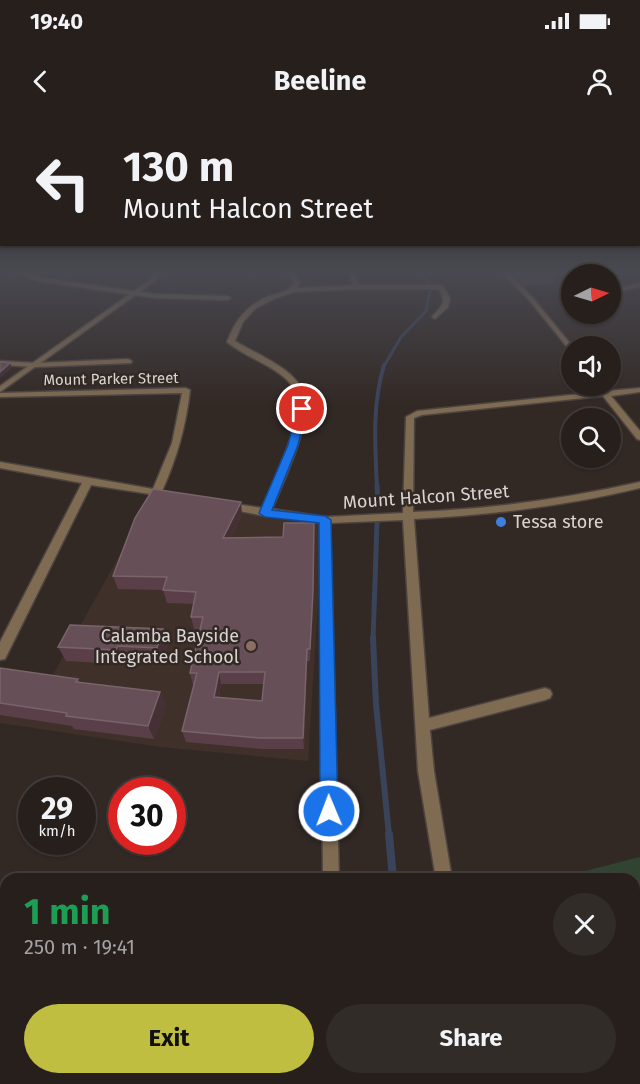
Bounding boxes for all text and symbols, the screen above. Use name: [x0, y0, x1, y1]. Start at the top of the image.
text: 19:40: [30, 8, 83, 35]
icon: back: [24, 65, 57, 98]
text: Beeline: [274, 65, 366, 97]
icon: person: [583, 65, 616, 98]
text: 130 m: [123, 142, 234, 192]
icon: left: [24, 144, 102, 222]
text: Mount Halcon Street: [123, 193, 373, 225]
north arrow: [561, 264, 621, 324]
map controls: [561, 264, 621, 468]
button: sound: [561, 336, 621, 396]
street label: Mount Parker Street: [43, 369, 179, 389]
pin: [276, 383, 327, 434]
icon: arrive: [285, 392, 318, 425]
button: search: [561, 408, 621, 468]
street label: Mount Halcon Street: [342, 480, 510, 514]
place label: Tessa store: [513, 511, 604, 533]
marker: Tessa store: [494, 515, 508, 529]
place label: Calamba Bayside Integrated School: [95, 625, 239, 668]
marker: Calamba Bayside Integrated School: [244, 639, 258, 653]
speed limit sign: 30: [108, 777, 186, 855]
position arrow: [297, 779, 361, 843]
text: 29: [41, 791, 73, 827]
text: km/h: [38, 822, 76, 840]
text: 1 min: [24, 890, 111, 934]
button: close: [553, 893, 616, 956]
text: 250 m · 19:41: [24, 935, 135, 959]
button: Exit: [24, 1004, 314, 1073]
button: Share: [326, 1004, 616, 1073]

